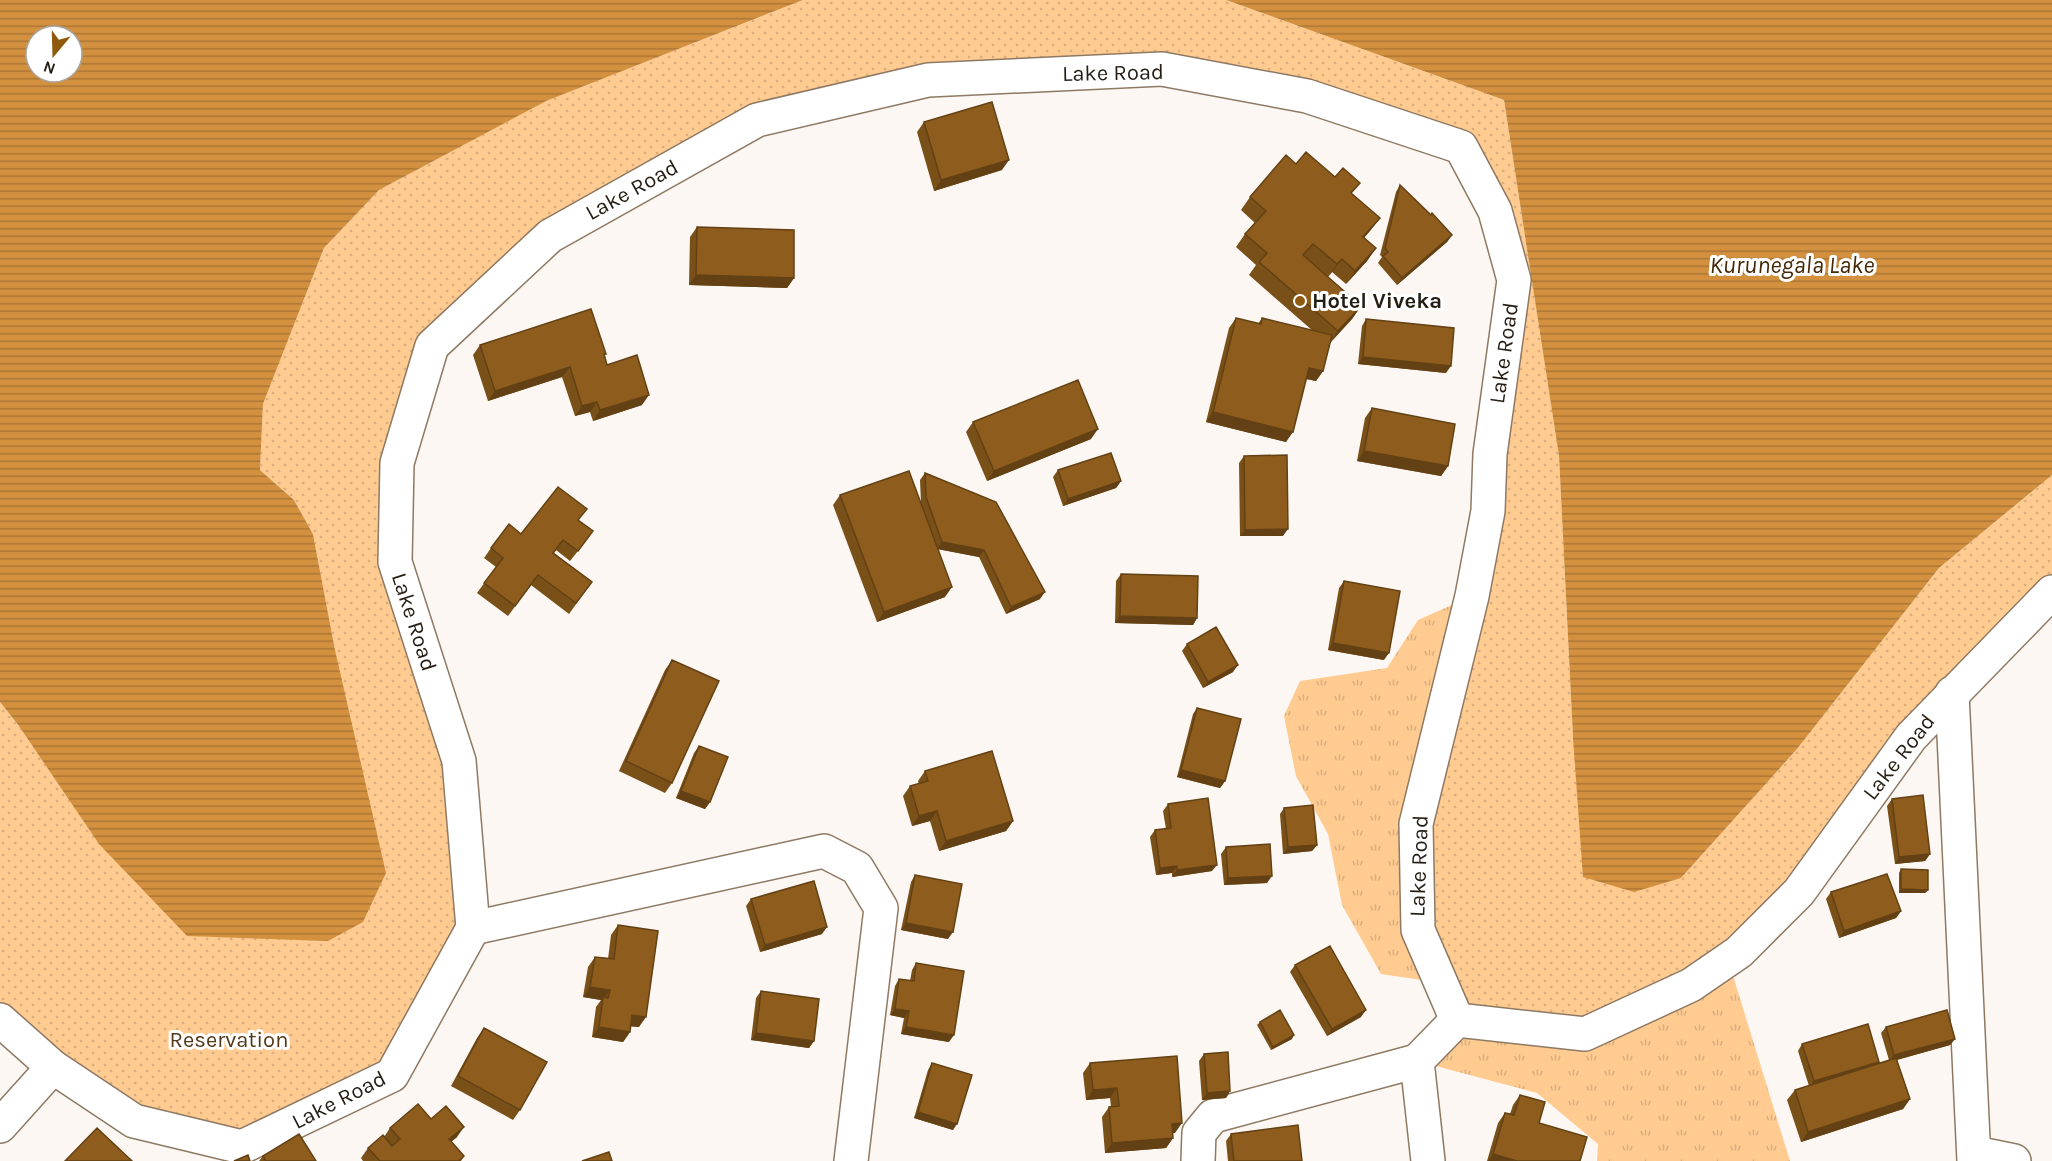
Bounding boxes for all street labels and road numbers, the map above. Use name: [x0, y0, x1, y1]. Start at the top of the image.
street label: Lake Road: [1062, 59, 1164, 87]
street label: Lake Road: [581, 154, 683, 226]
street label: Lake Road: [1484, 301, 1524, 405]
street label: Lake Road: [386, 569, 442, 675]
street label: Lake Road: [1857, 709, 1941, 805]
street label: Lake Road: [1404, 815, 1434, 917]
street label: Lake Road: [288, 1065, 390, 1135]

